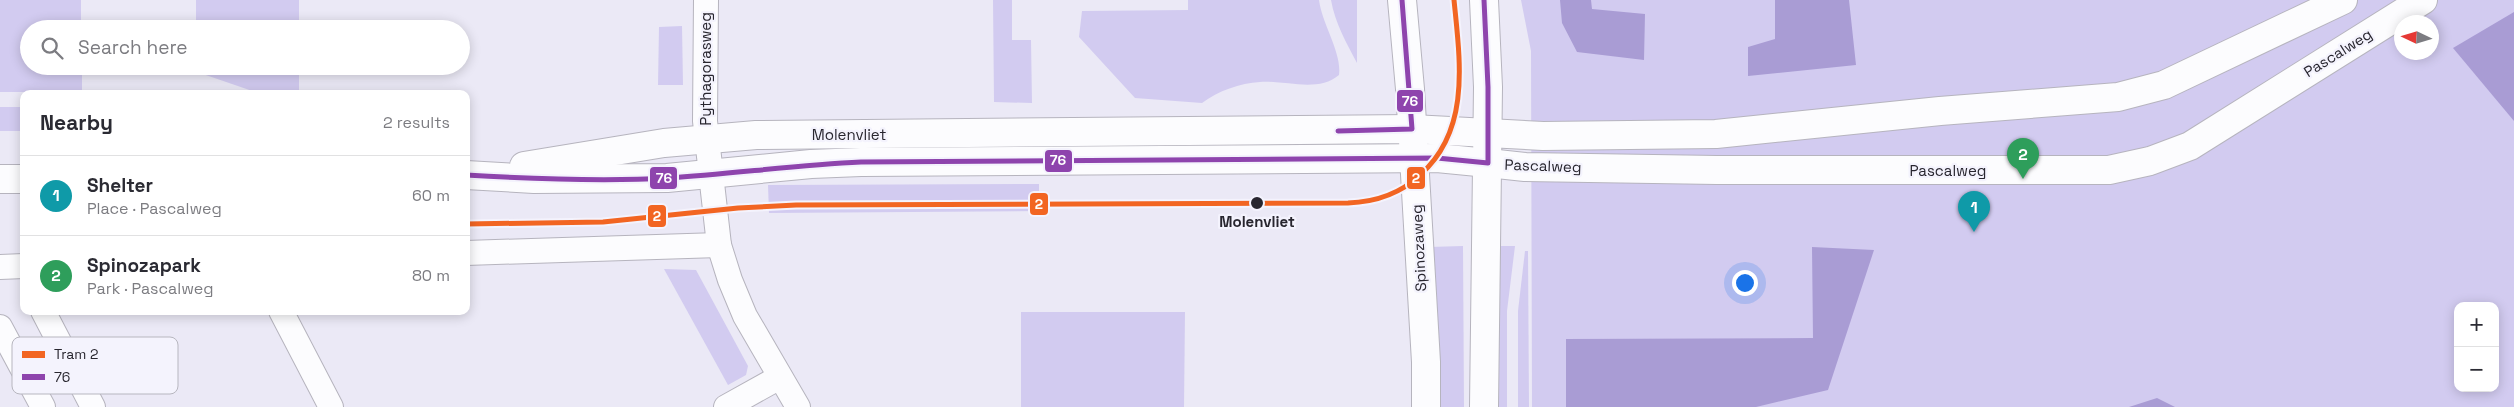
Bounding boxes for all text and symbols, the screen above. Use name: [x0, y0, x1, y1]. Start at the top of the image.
street label: Pythagorasweg: [696, 12, 715, 126]
north arrow: [2394, 15, 2439, 60]
search box: [20, 20, 470, 75]
street label: Pascalweg: [2300, 24, 2375, 81]
icon: search: [38, 34, 66, 62]
text: Search here: [78, 35, 188, 60]
line badge: 76: [1396, 89, 1424, 113]
text: 76: [1402, 92, 1419, 110]
text: Nearby: [40, 109, 113, 136]
text: 2 results: [383, 112, 450, 133]
street label: Molenvliet: [812, 125, 886, 144]
pin: 2: [2007, 138, 2039, 179]
line badge: 76: [1044, 149, 1073, 173]
text: 76: [1050, 151, 1067, 169]
street label: Pascalweg: [1504, 155, 1582, 176]
street label: Pascalweg: [1910, 161, 1986, 180]
line badge: 76: [649, 166, 678, 190]
line badge: 2: [1406, 166, 1426, 190]
text: 76: [656, 169, 673, 187]
text: 2: [1412, 169, 1420, 187]
text: Shelter: [87, 173, 153, 198]
text: 1: [52, 185, 60, 206]
text: 60 m: [412, 185, 450, 206]
pin: 1: [1958, 191, 1990, 232]
line badge: 2: [1029, 192, 1049, 216]
text: 2: [1035, 195, 1043, 213]
marker: Molenvliet: [1249, 195, 1265, 211]
text: Place · Pascalweg: [87, 198, 222, 219]
line badge: 2: [647, 204, 667, 228]
street label: Spinozaweg: [1407, 204, 1430, 292]
text: 2: [653, 207, 661, 225]
place label: Molenvliet: [1219, 212, 1295, 231]
text: Spinozapark: [87, 253, 201, 278]
text: 2: [51, 265, 61, 286]
text: 80 m: [412, 265, 450, 286]
your location: [1732, 270, 1758, 296]
text: Park · Pascalweg: [87, 278, 214, 299]
map controls: [2454, 302, 2499, 392]
button: +: [2454, 302, 2499, 347]
legend: [12, 337, 178, 394]
text: Tram 2: [54, 345, 98, 363]
button: −: [2454, 347, 2499, 392]
text: 76: [54, 368, 70, 386]

